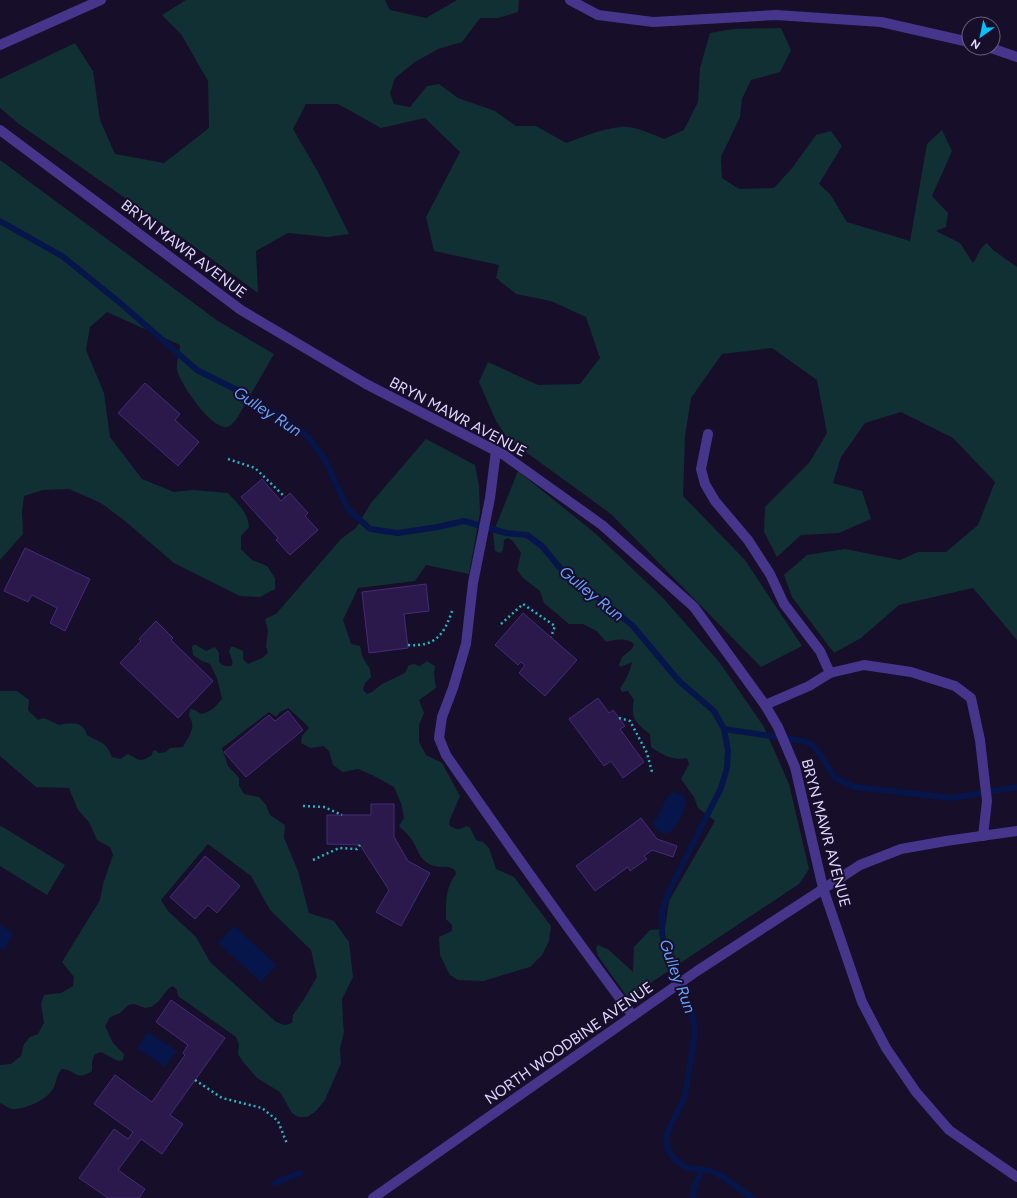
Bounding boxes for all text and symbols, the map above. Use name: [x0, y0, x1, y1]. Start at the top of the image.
north arrow: [961, 16, 1001, 56]
text: N: [969, 36, 983, 52]
street label: BRYN MAWR AVENUE: [118, 196, 250, 302]
street label: BRYN MAWR AVENUE: [386, 373, 530, 461]
water label: Gulley Run: [230, 382, 305, 440]
water label: Gulley Run: [556, 562, 628, 625]
street label: BRYN MAWR AVENUE: [798, 757, 854, 909]
water label: Gulley Run: [655, 937, 700, 1016]
street label: NORTH WOODBINE AVENUE: [481, 978, 657, 1108]

